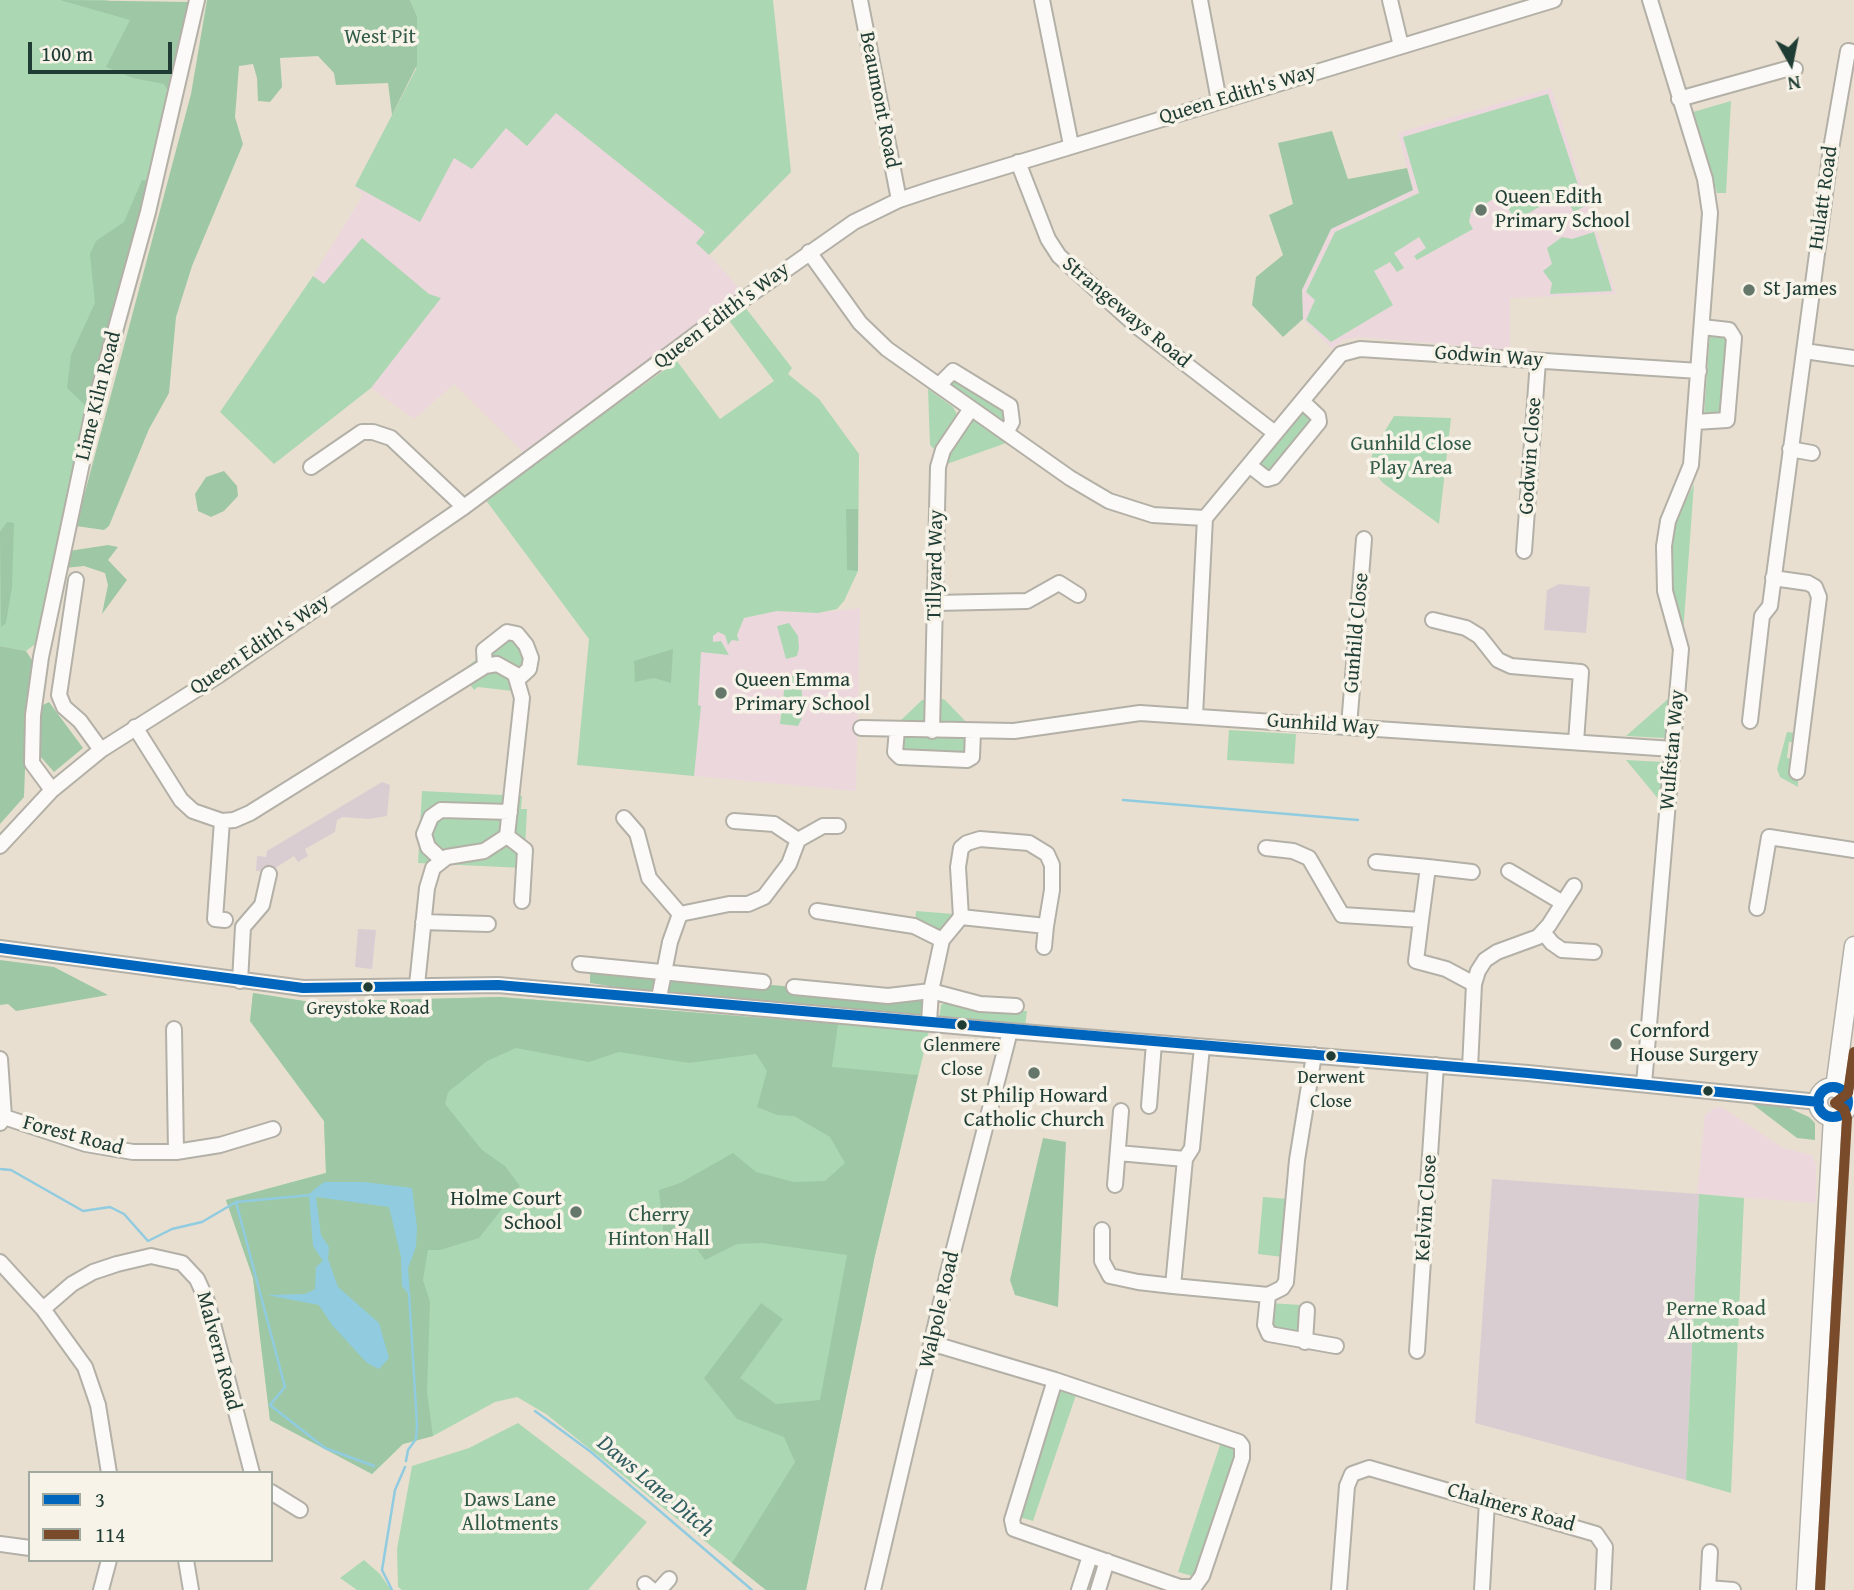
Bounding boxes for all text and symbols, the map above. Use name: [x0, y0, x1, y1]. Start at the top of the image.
park label: West Pit: [344, 25, 416, 51]
scale bar: [32, 28, 175, 72]
north arrow: [1756, 28, 1826, 98]
street label: Beaumont Road: [853, 30, 905, 170]
text: 100 m: [41, 38, 93, 69]
street label: Queen Edith's Way: [1156, 59, 1320, 131]
text: N: [1786, 69, 1803, 99]
street label: Hulatt Road: [1804, 145, 1844, 251]
place label: Queen Edith Primary School: [1495, 185, 1630, 235]
marker: Queen Edith Primary School: [1473, 202, 1489, 218]
street label: Strangeways Road: [1057, 252, 1195, 374]
street label: Queen Edith's Way: [649, 257, 795, 375]
place label: St James: [1763, 277, 1837, 303]
marker: St James: [1741, 282, 1757, 298]
street label: Lime Kiln Road: [71, 329, 127, 463]
street label: Godwin Way: [1434, 341, 1544, 373]
street label: Godwin Close: [1514, 396, 1548, 516]
park label: Gunhild Close Play Area: [1350, 432, 1472, 482]
street label: Tillyard Way: [922, 509, 950, 621]
street label: Gunhild Close: [1339, 572, 1375, 694]
street label: Queen Edith's Way: [185, 589, 335, 701]
place label: Queen Emma Primary School: [735, 668, 870, 718]
marker: Queen Emma Primary School: [713, 685, 729, 701]
street label: Wulfstan Way: [1655, 688, 1691, 812]
street label: Gunhild Way: [1266, 709, 1380, 741]
marker: Greystoke Road: [361, 980, 375, 994]
place label: Greystoke Road: [306, 998, 430, 1020]
marker: Glenmere Close: [955, 1018, 969, 1032]
place label: Cornford House Surgery: [1630, 1019, 1759, 1069]
place label: Glenmere Close: [923, 1035, 1001, 1079]
marker: Cornford House Surgery: [1608, 1036, 1624, 1052]
marker: Derwent Close: [1324, 1049, 1338, 1063]
marker: St Philip Howard Catholic Church: [1026, 1065, 1042, 1081]
place label: Derwent Close: [1297, 1067, 1365, 1111]
place label: St Philip Howard Catholic Church: [960, 1084, 1108, 1134]
unlabelled marker: [1701, 1084, 1715, 1098]
street label: Forest Road: [20, 1111, 126, 1161]
street label: Kelvin Close: [1411, 1154, 1443, 1262]
place label: Holme Court School: [450, 1187, 562, 1237]
park label: Cherry Hinton Hall: [608, 1203, 710, 1253]
marker: Holme Court School: [568, 1204, 584, 1220]
street label: Walpole Road: [914, 1249, 966, 1371]
street label: Malvern Road: [190, 1289, 246, 1413]
park label: Perne Road Allotments: [1666, 1297, 1766, 1347]
water label: Daws Lane Ditch: [591, 1430, 719, 1544]
legend: [28, 1471, 273, 1562]
street label: Chalmers Road: [1444, 1478, 1578, 1538]
text: 3: [95, 1484, 105, 1515]
park label: Daws Lane Allotments: [461, 1488, 559, 1538]
text: 114: [95, 1519, 125, 1550]

